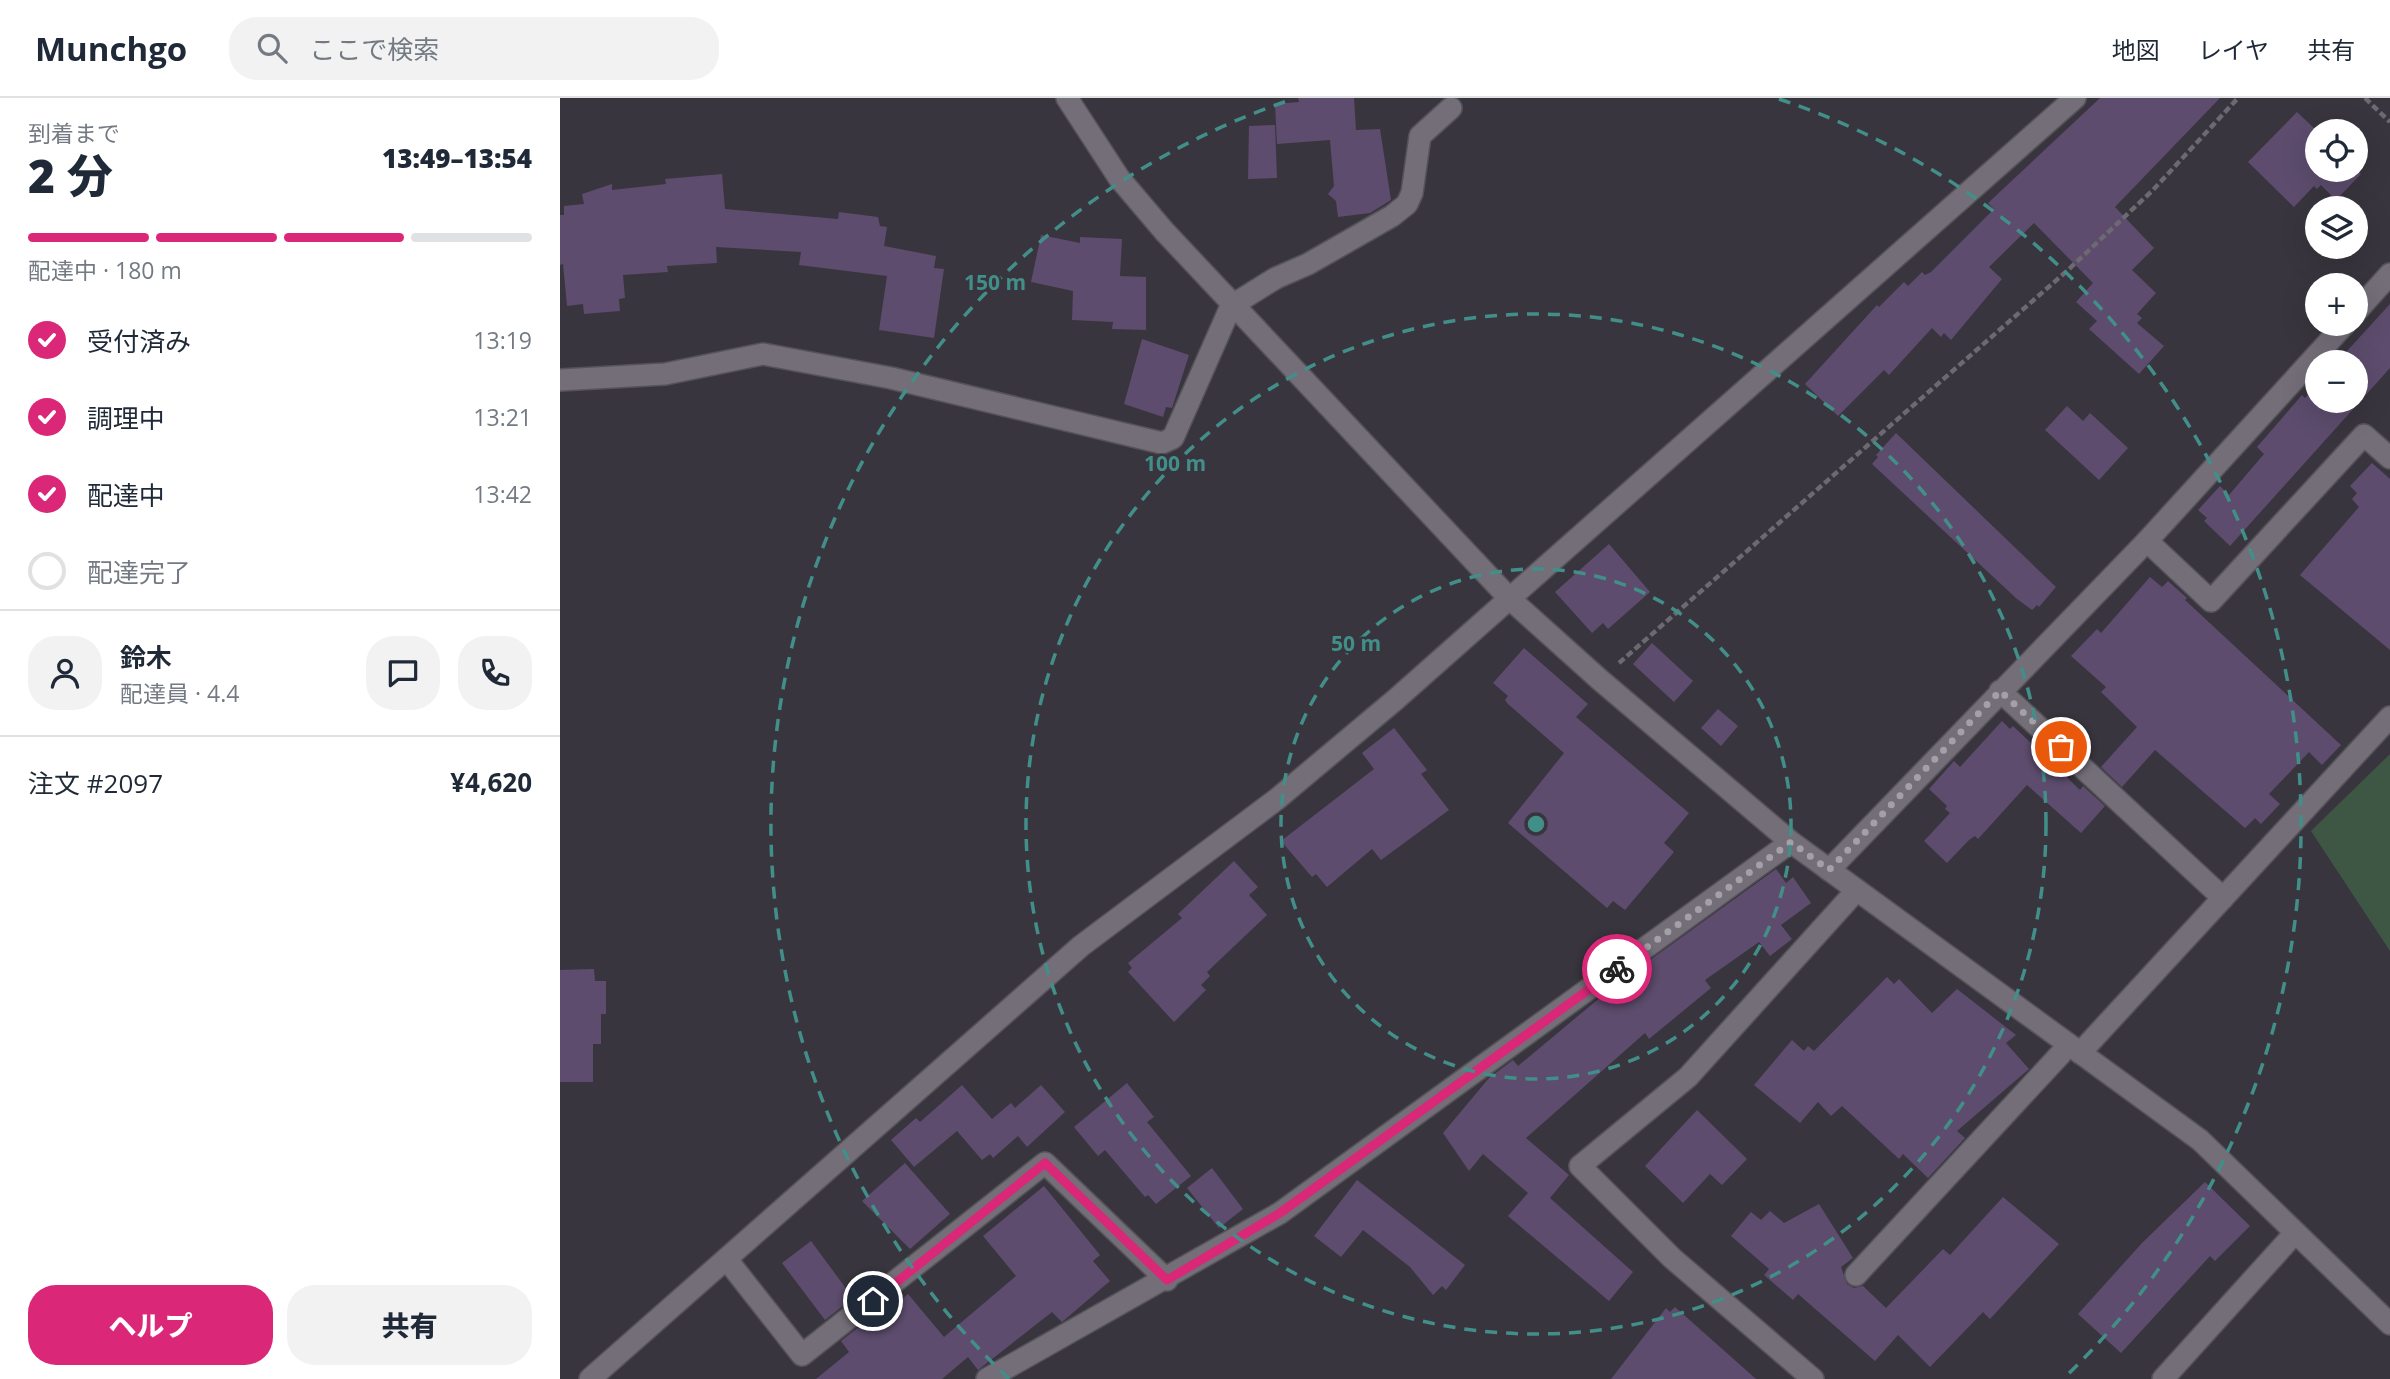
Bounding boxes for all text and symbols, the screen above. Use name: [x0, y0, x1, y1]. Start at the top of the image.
search box: [229, 17, 719, 80]
text: Munchgo: [35, 26, 187, 71]
icon: search: [253, 29, 291, 67]
text: ここで検索: [309, 31, 439, 67]
text: 地図: [2112, 33, 2160, 66]
text: レイヤ: [2198, 33, 2269, 66]
text: 共有: [2307, 33, 2355, 66]
text: 到着まで: [28, 117, 120, 149]
map controls: [2305, 119, 2368, 413]
button: locate: [2305, 119, 2368, 182]
text: 13:49–13:54: [382, 140, 532, 176]
text: 2 分: [28, 144, 113, 206]
button: layers: [2305, 196, 2368, 259]
text: 配達中 · 180 m: [28, 254, 182, 286]
text: 150 m: [964, 268, 1026, 296]
button: +: [2305, 273, 2368, 336]
icon: check: [28, 321, 66, 359]
text: 受付済み: [87, 323, 191, 359]
text: 13:19: [473, 324, 532, 356]
button: −: [2305, 350, 2368, 413]
icon: check: [28, 398, 66, 436]
text: 調理中: [87, 400, 165, 436]
text: 13:21: [473, 401, 532, 433]
text: 100 m: [1144, 449, 1206, 477]
icon: check: [28, 475, 66, 513]
text: 配達中: [87, 477, 165, 513]
text: 13:42: [473, 478, 532, 510]
text: 配達完了: [87, 554, 191, 590]
text: 50 m: [1331, 629, 1381, 657]
button: person: [28, 636, 102, 710]
button: chat: [366, 636, 440, 710]
button: phone: [458, 636, 532, 710]
text: 鈴木: [120, 639, 172, 675]
text: 配達員 · 4.4: [120, 677, 239, 709]
pin: [2031, 717, 2091, 777]
icon: bag: [2042, 728, 2080, 766]
text: ¥4,620: [450, 764, 532, 800]
text: 注文 #2097: [28, 765, 163, 801]
centre of rings: [1524, 812, 1548, 836]
courier: [1582, 934, 1652, 1004]
icon: bike: [1598, 950, 1636, 988]
pin: [843, 1271, 903, 1331]
icon: home: [854, 1282, 892, 1320]
button: ヘルプ: [28, 1285, 273, 1365]
button: 共有: [287, 1285, 532, 1365]

